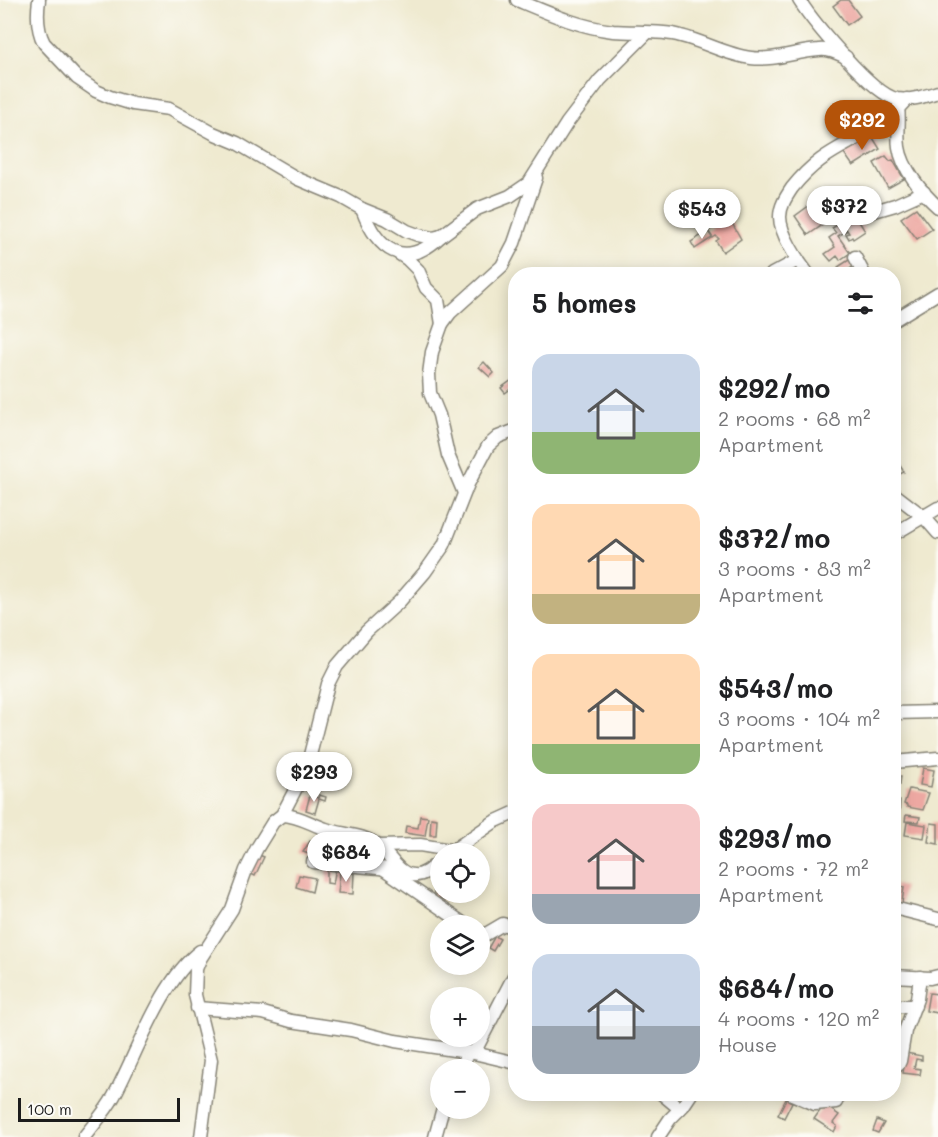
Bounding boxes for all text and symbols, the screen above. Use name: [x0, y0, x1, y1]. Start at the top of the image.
pin: $292: [826, 100, 898, 151]
text: $292: [839, 106, 885, 132]
pin: $372: [808, 186, 880, 237]
pin: $543: [666, 189, 738, 240]
text: $372: [821, 192, 867, 218]
text: $543: [678, 195, 726, 221]
text: 5 homes: [532, 286, 637, 320]
icon: filters: [844, 287, 877, 320]
text: $292/mo: [718, 371, 830, 405]
icon: home: [580, 378, 652, 450]
text: 2 rooms · 68 m²: [718, 405, 871, 431]
text: Apartment: [718, 431, 824, 457]
text: $372/mo: [718, 521, 830, 555]
icon: home: [580, 528, 652, 600]
text: 3 rooms · 83 m²: [718, 555, 871, 581]
text: Apartment: [718, 581, 824, 607]
text: $543/mo: [718, 671, 833, 705]
icon: home: [580, 678, 652, 750]
text: 3 rooms · 104 m²: [718, 705, 880, 731]
text: Apartment: [718, 731, 824, 757]
pin: $293: [278, 752, 350, 803]
text: $293: [290, 758, 338, 784]
text: $293/mo: [718, 821, 831, 855]
icon: home: [580, 828, 652, 900]
pin: $684: [310, 832, 382, 883]
text: $684: [321, 838, 371, 864]
map controls: [430, 843, 490, 1119]
button: locate: [430, 843, 490, 903]
text: 2 rooms · 72 m²: [718, 855, 869, 881]
text: Apartment: [718, 881, 824, 907]
button: layers: [430, 915, 490, 975]
text: $684/mo: [718, 971, 834, 1005]
icon: home: [580, 978, 652, 1050]
button: +: [430, 987, 490, 1047]
text: 4 rooms · 120 m²: [718, 1005, 879, 1031]
text: House: [718, 1031, 777, 1057]
button: −: [430, 1059, 490, 1119]
scale bar: [18, 1095, 180, 1122]
text: 100 m: [27, 1098, 72, 1119]

